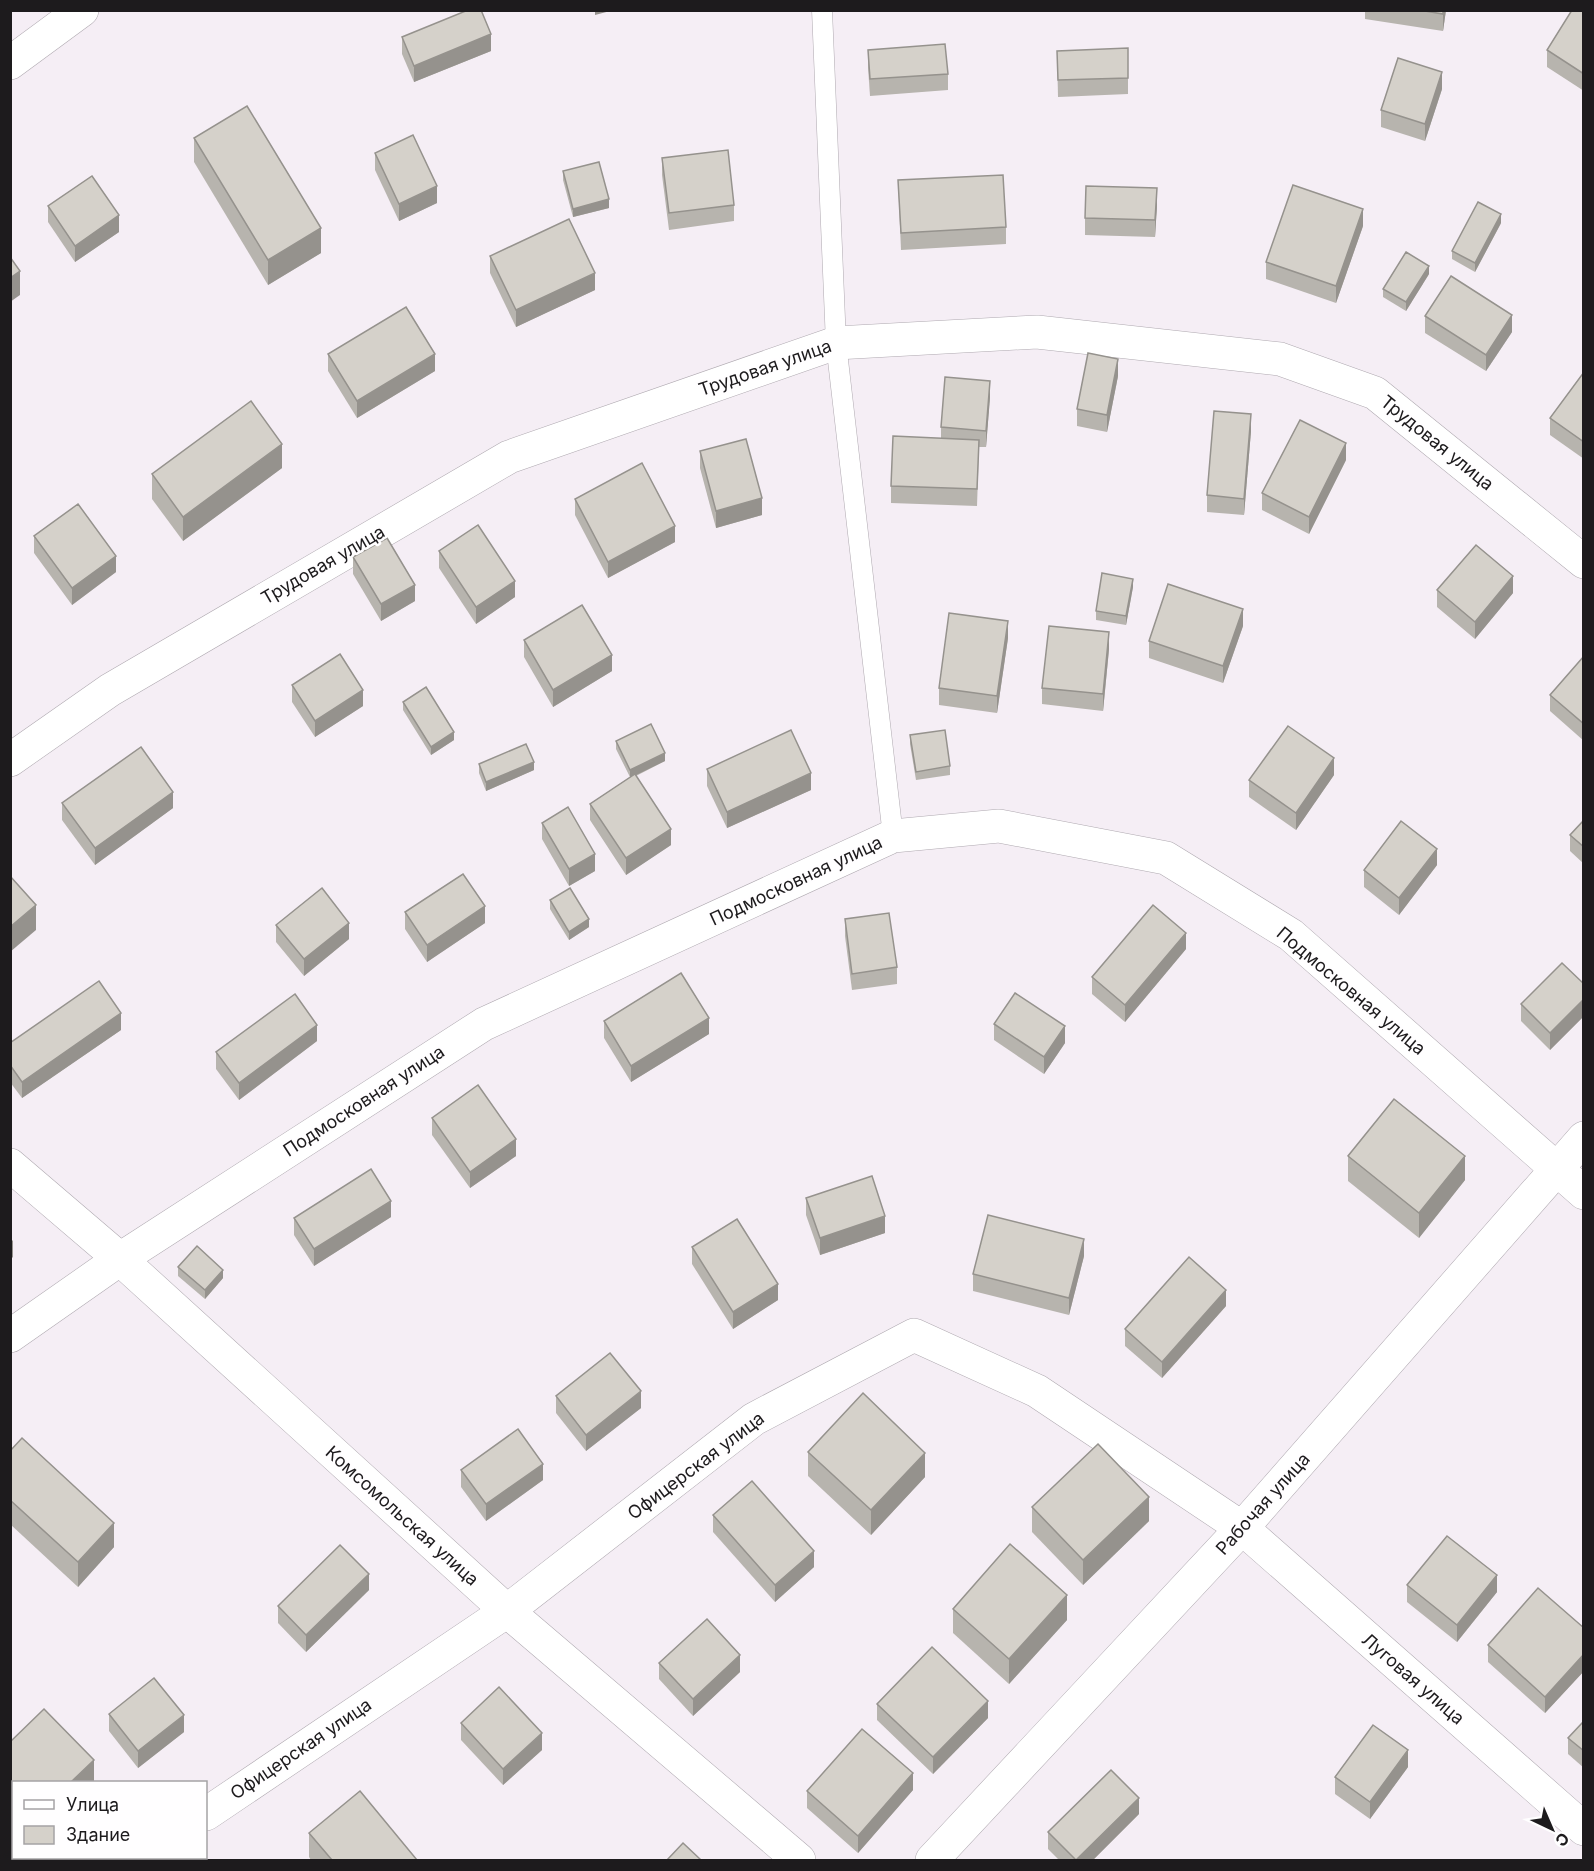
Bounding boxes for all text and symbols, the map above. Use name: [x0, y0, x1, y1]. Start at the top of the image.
street label: Трудовая улица: [696, 335, 834, 400]
street label: Трудовая улица: [1377, 391, 1498, 495]
street label: Трудовая улица: [257, 521, 388, 608]
street label: Подмосковная улица: [706, 831, 885, 930]
street label: Подмосковная улица: [1273, 922, 1430, 1059]
street label: Подмосковная улица: [279, 1041, 448, 1160]
street label: Офицерская улица: [623, 1407, 768, 1524]
street label: Комсомольская улица: [322, 1441, 483, 1590]
street label: Рабочая улица: [1211, 1448, 1314, 1559]
street label: Луговая улица: [1358, 1629, 1469, 1729]
street label: Офицерская улица: [226, 1694, 375, 1804]
legend: [12, 1781, 207, 1859]
text: Улица: [66, 1794, 119, 1815]
north arrow: [1522, 1799, 1582, 1859]
text: Здание: [66, 1824, 130, 1845]
text: С: [1551, 1828, 1574, 1851]

